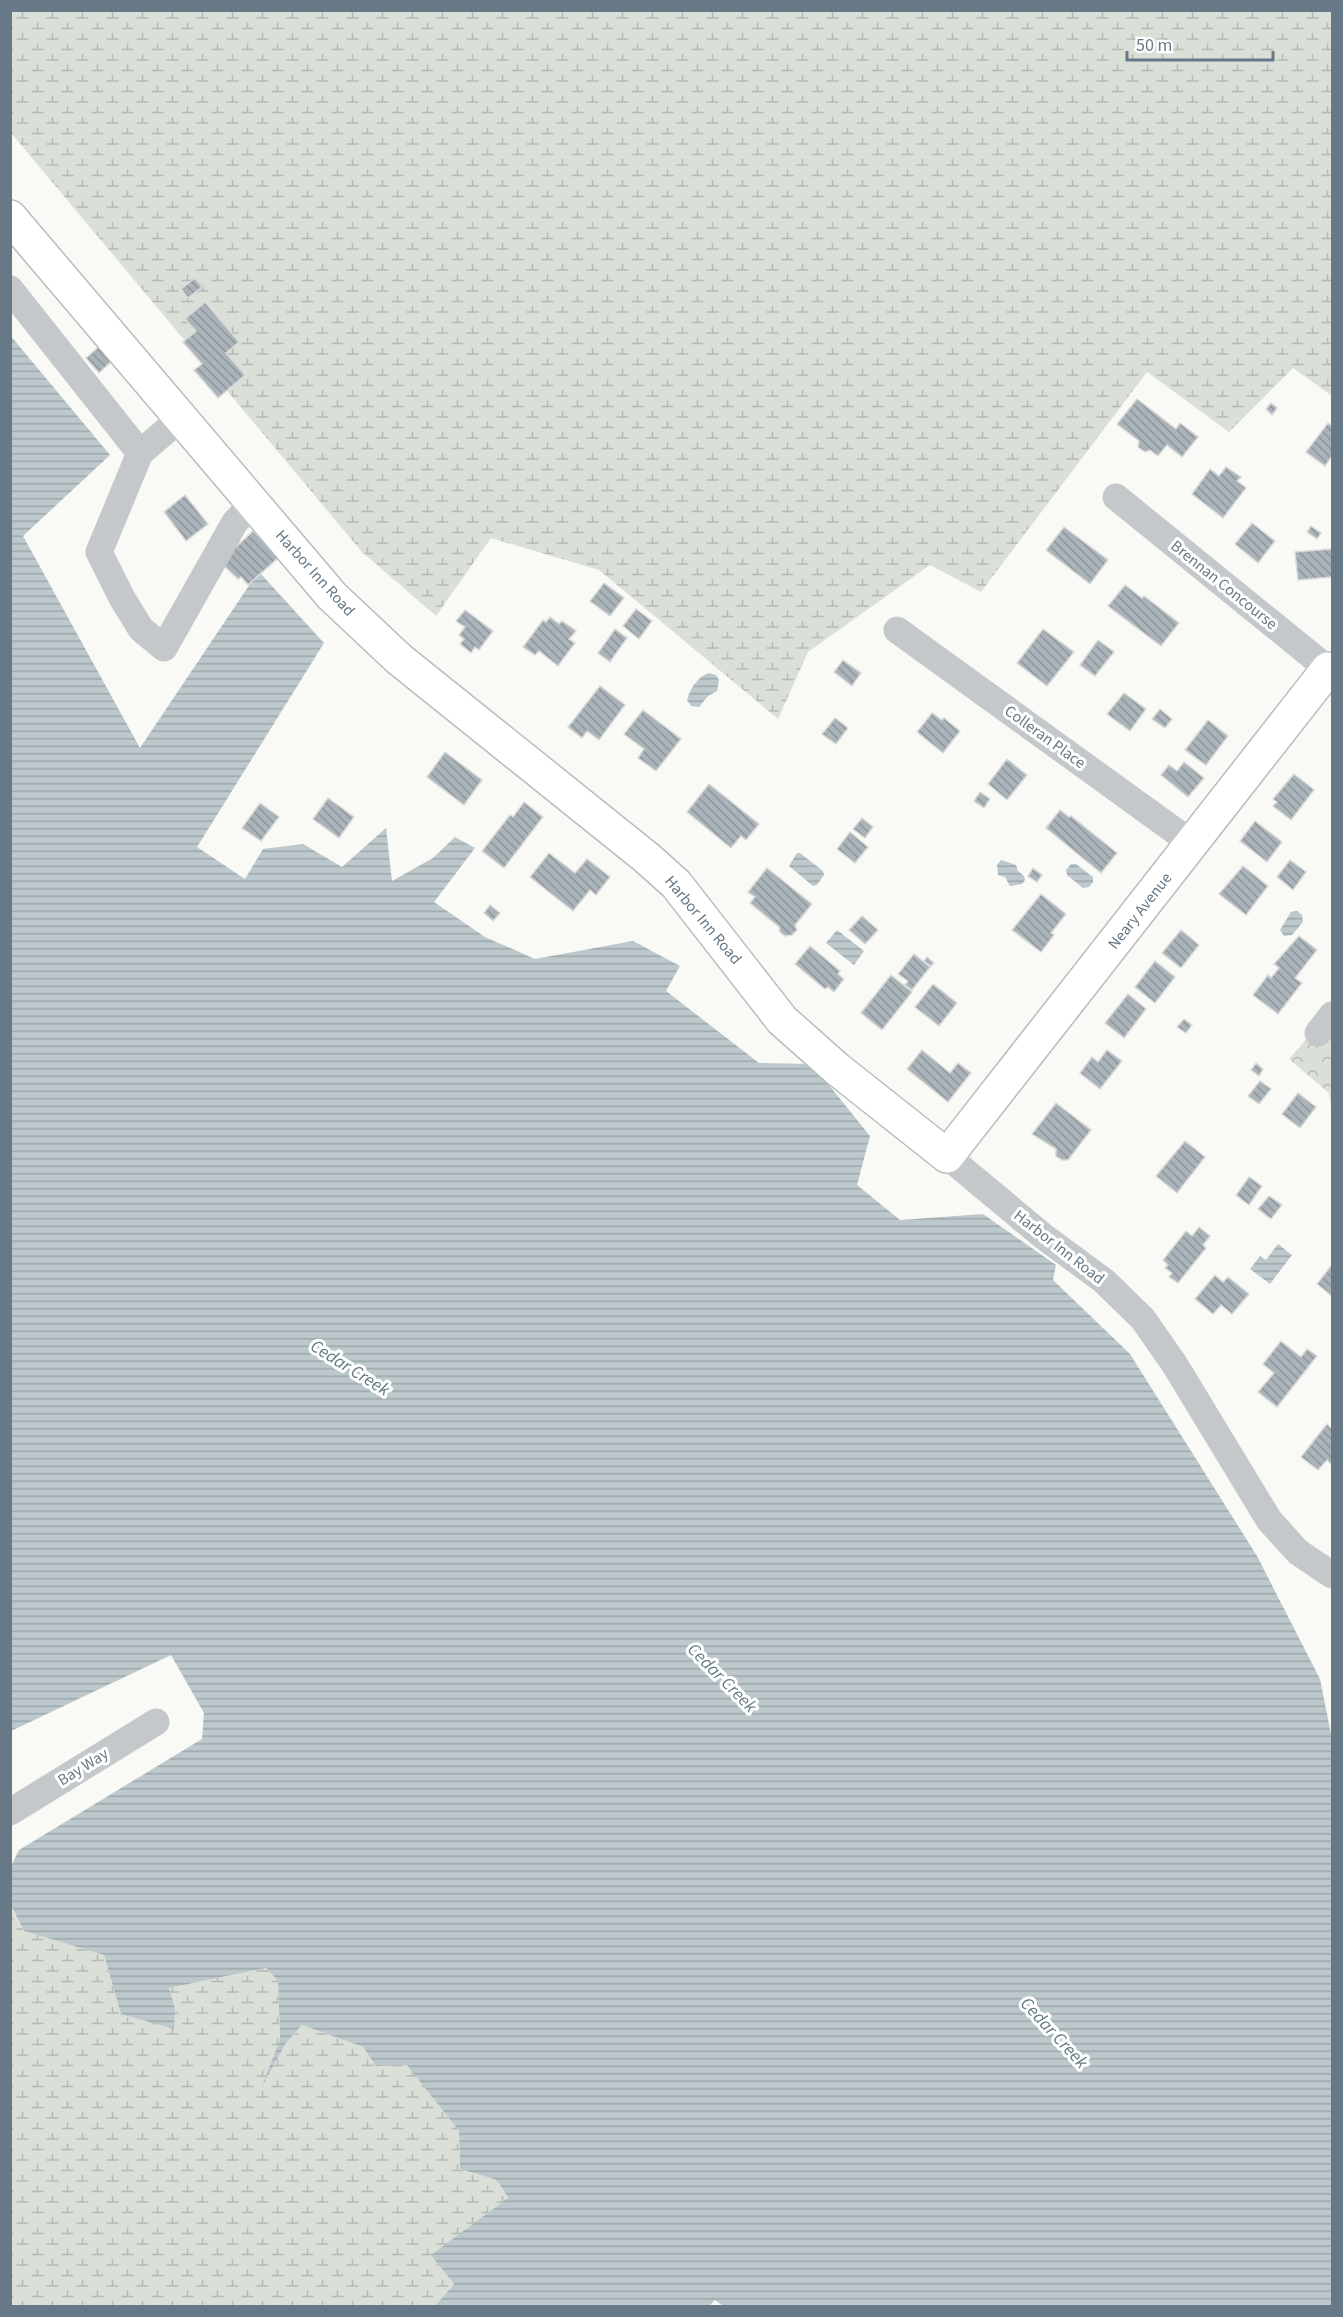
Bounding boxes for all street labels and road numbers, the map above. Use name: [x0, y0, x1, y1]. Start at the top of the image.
street label: Harbor Inn Road: [270, 525, 360, 621]
street label: Brennan Concourse: [1166, 535, 1282, 635]
street label: Colleran Place: [1000, 700, 1090, 774]
street label: Neary Avenue: [1103, 868, 1177, 954]
street label: Harbor Inn Road: [659, 871, 747, 969]
street label: Harbor Inn Road: [1009, 1205, 1109, 1289]
street label: Bay Way: [53, 1743, 113, 1791]

